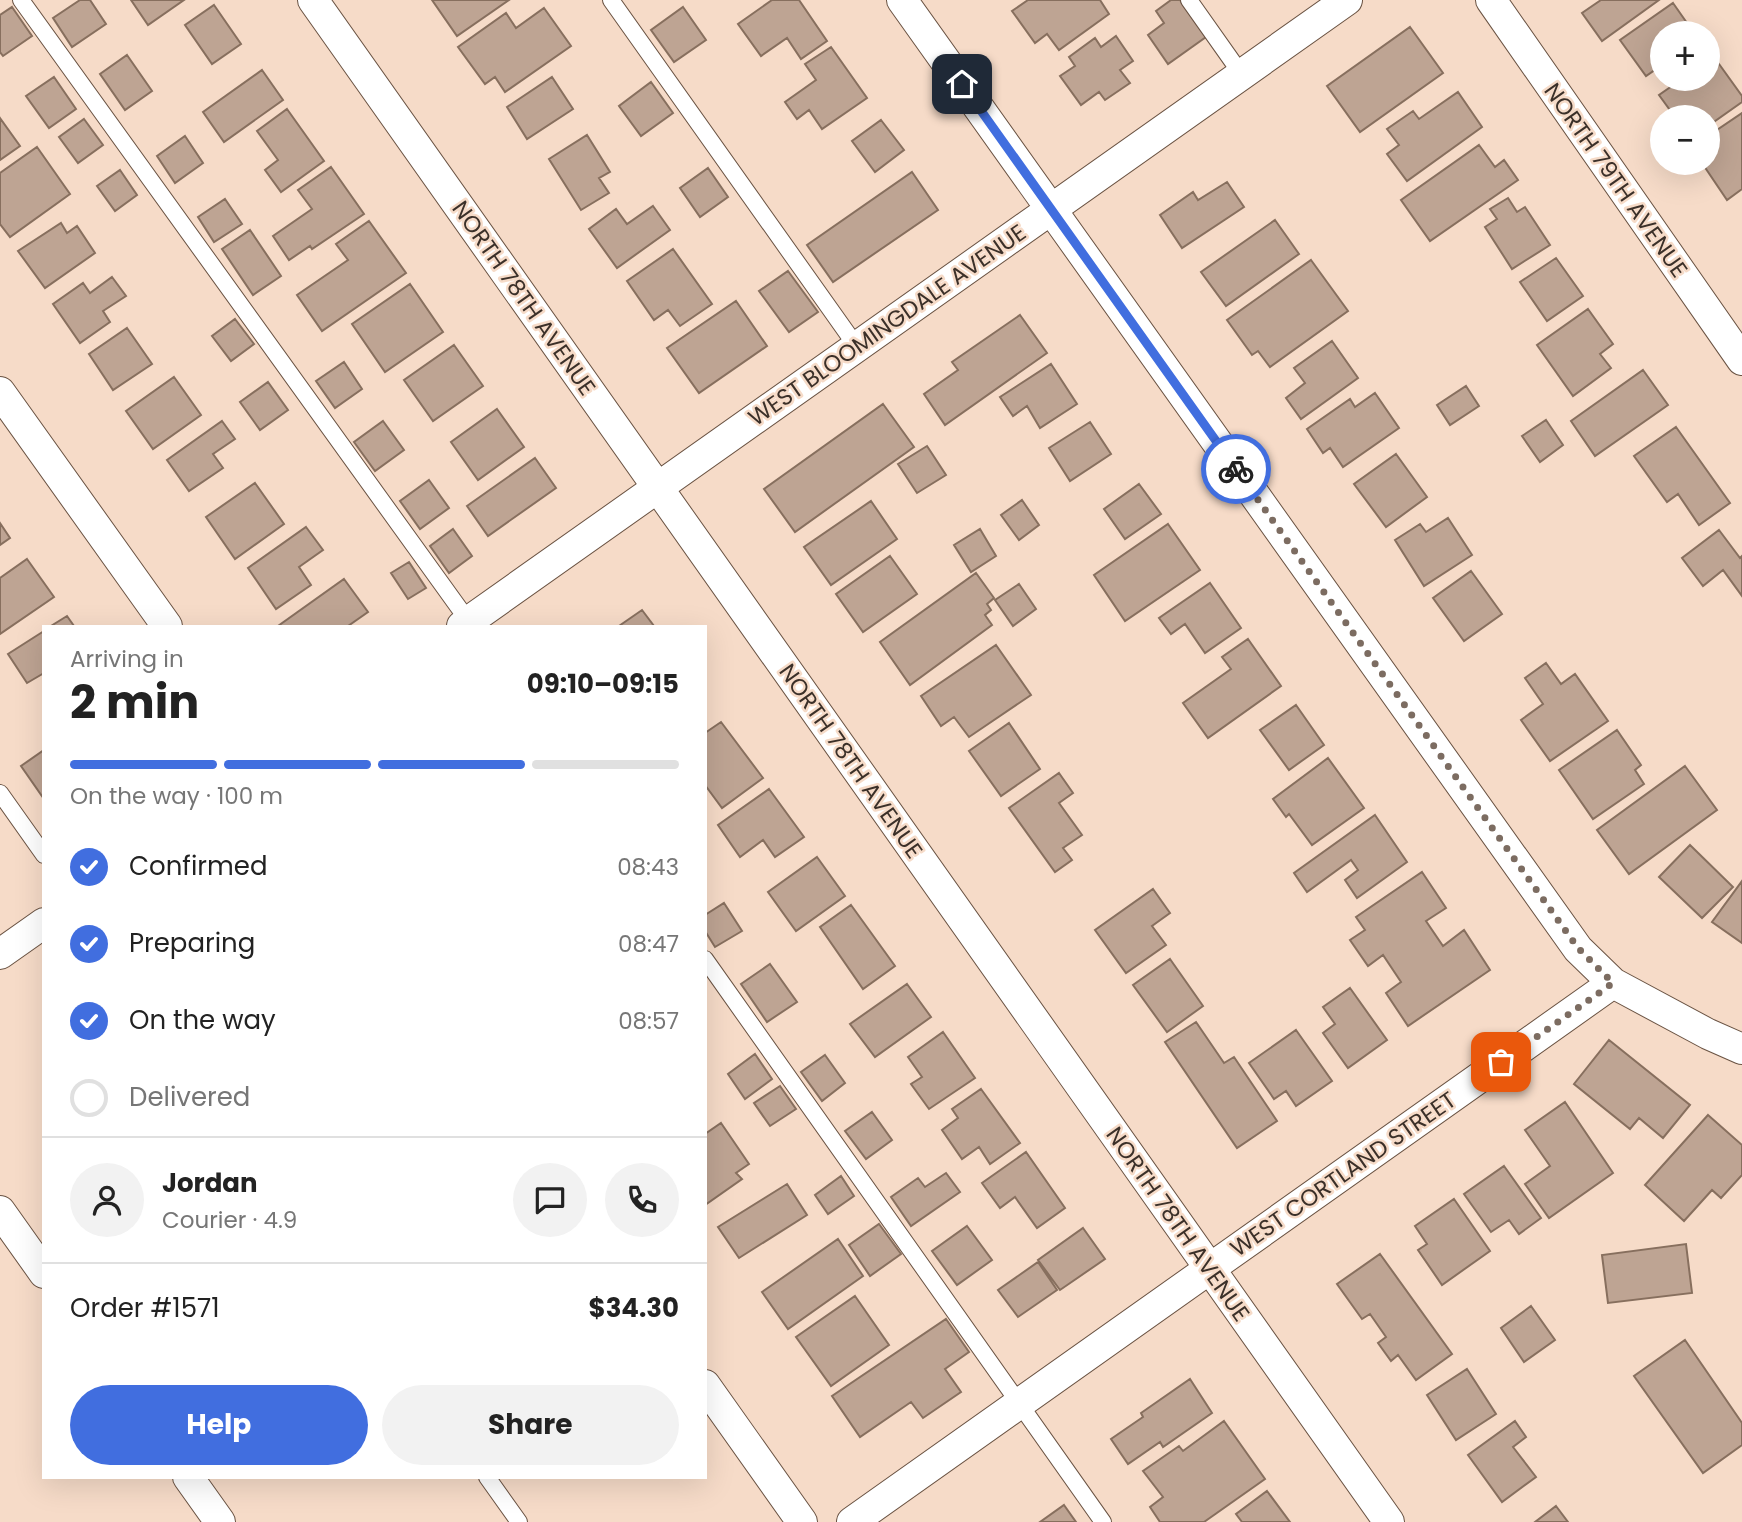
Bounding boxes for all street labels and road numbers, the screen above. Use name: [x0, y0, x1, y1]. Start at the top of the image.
street label: NORTH 79TH AVENUE: [1537, 76, 1695, 284]
street label: NORTH 78TH AVENUE: [445, 194, 603, 402]
street label: WEST BLOOMINGDALE AVENUE: [742, 217, 1032, 433]
street label: NORTH 78TH AVENUE: [772, 657, 930, 865]
street label: WEST CORTLAND STREET: [1224, 1084, 1462, 1264]
street label: NORTH 78TH AVENUE: [1099, 1120, 1257, 1328]

